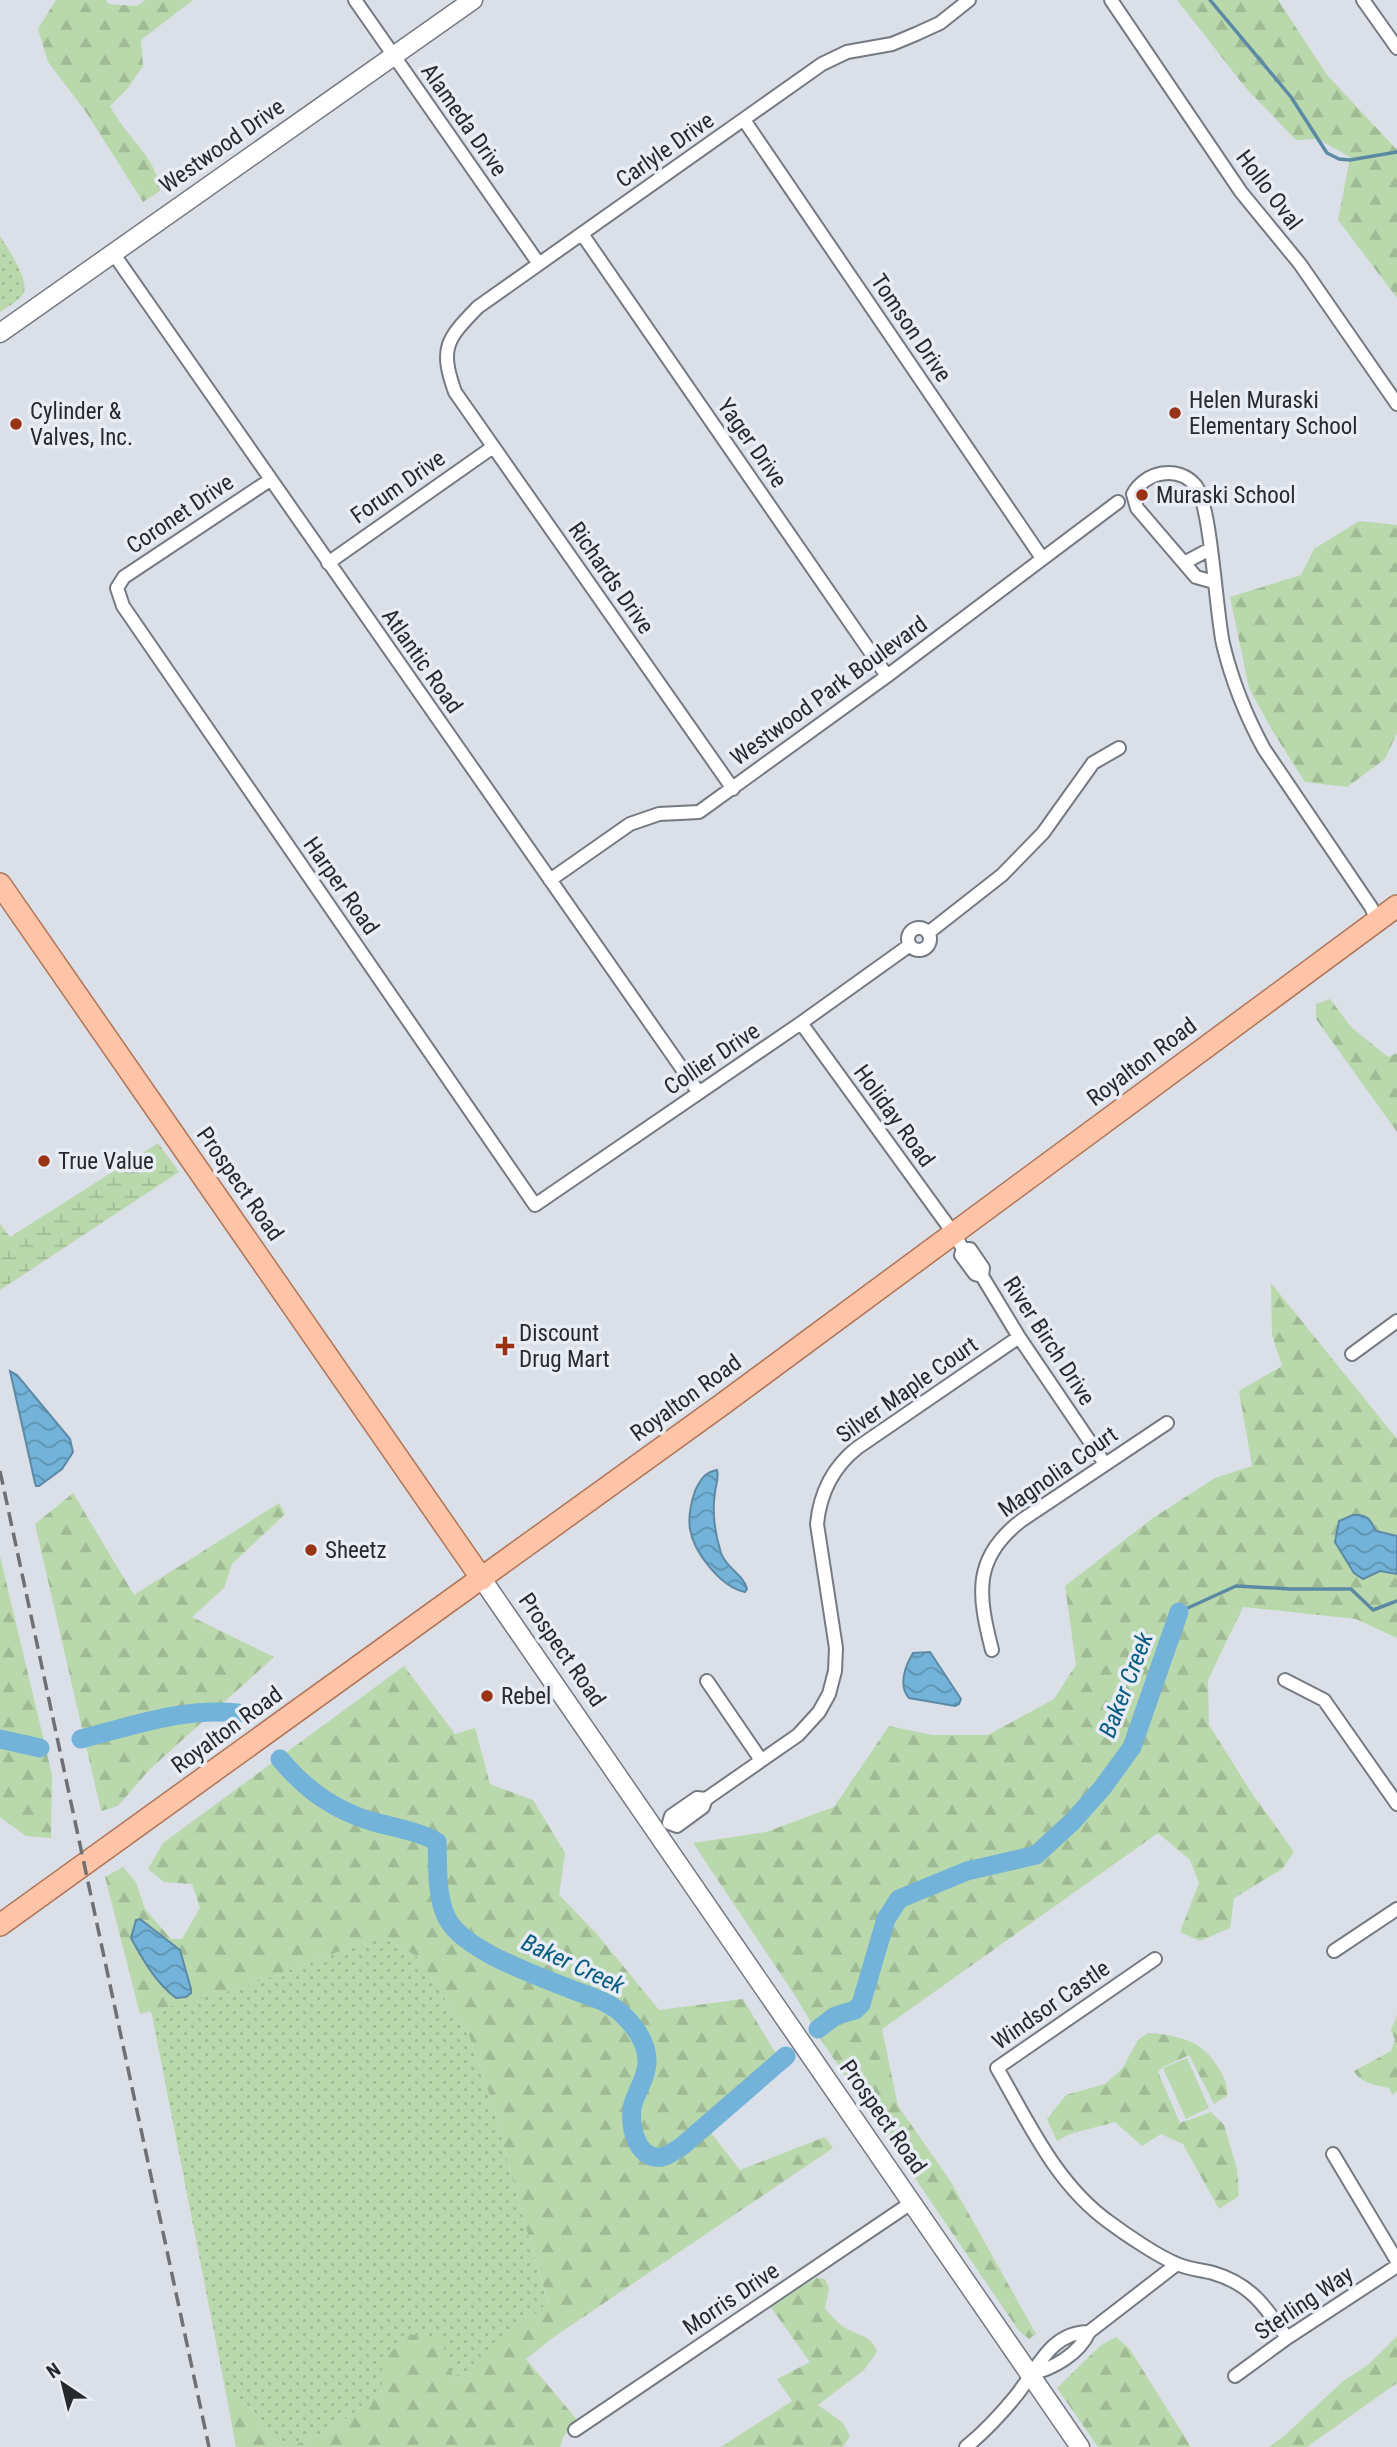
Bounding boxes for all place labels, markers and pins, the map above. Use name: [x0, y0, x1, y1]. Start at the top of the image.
place label: Helen Muraski Elementary School: [1189, 387, 1358, 440]
place label: Cylinder & Valves, Inc.: [30, 398, 133, 451]
marker: Helen Muraski Elementary School: [1167, 405, 1183, 421]
marker: Cylinder & Valves, Inc.: [8, 416, 24, 432]
place label: Muraski School: [1156, 482, 1296, 509]
marker: Muraski School: [1134, 487, 1150, 503]
place label: True Value: [58, 1148, 154, 1175]
marker: True Value: [36, 1153, 52, 1169]
place label: Discount Drug Mart: [519, 1320, 610, 1373]
marker: Discount Drug Mart: [497, 1338, 513, 1354]
place label: Sheetz: [325, 1537, 387, 1564]
marker: Sheetz: [303, 1542, 319, 1558]
place label: Rebel: [501, 1683, 551, 1710]
marker: Rebel: [479, 1688, 495, 1704]

